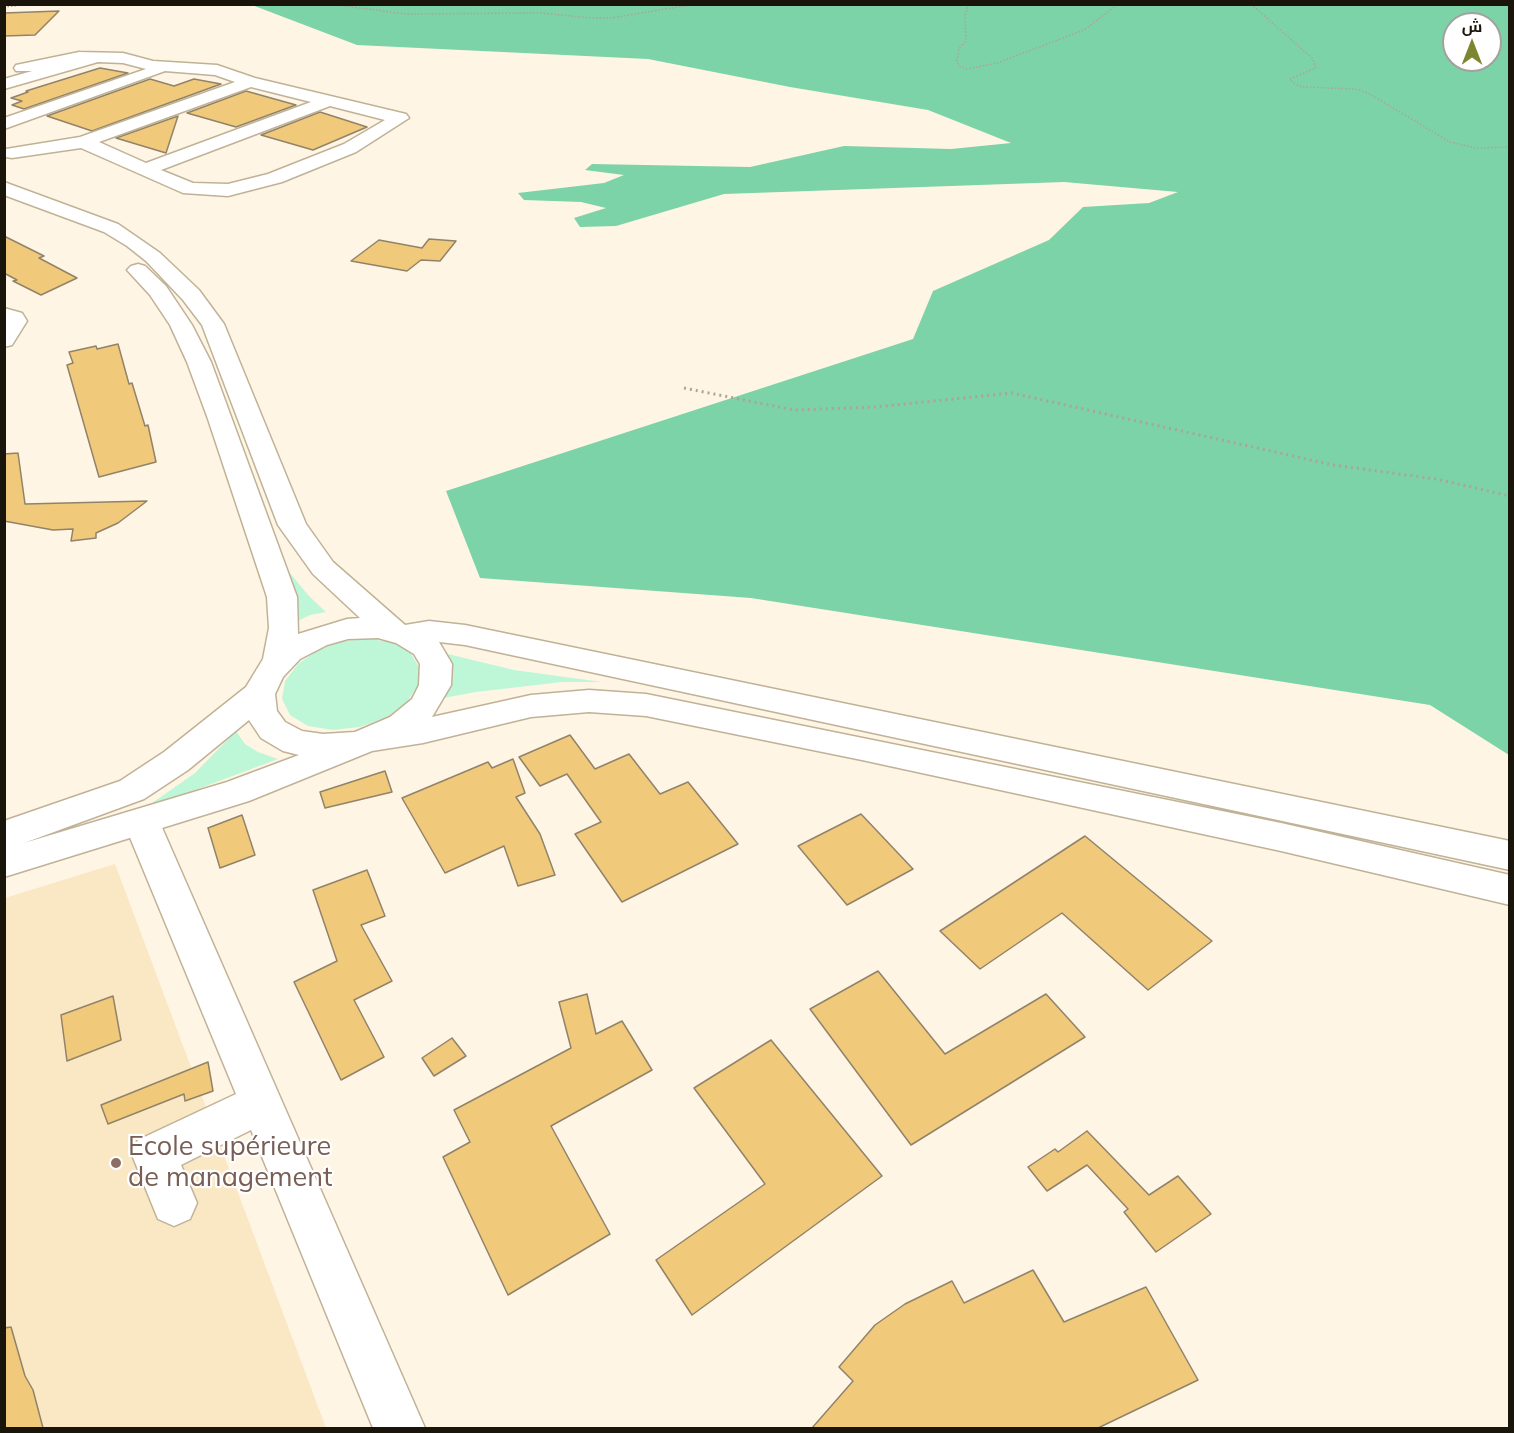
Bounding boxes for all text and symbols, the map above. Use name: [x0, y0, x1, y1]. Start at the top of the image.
north arrow: [1442, 12, 1502, 72]
text: ش: [1462, 16, 1482, 36]
place label: Ecole supérieure de management: [128, 1131, 332, 1194]
marker: Ecole supérieure de management: [109, 1156, 123, 1170]

